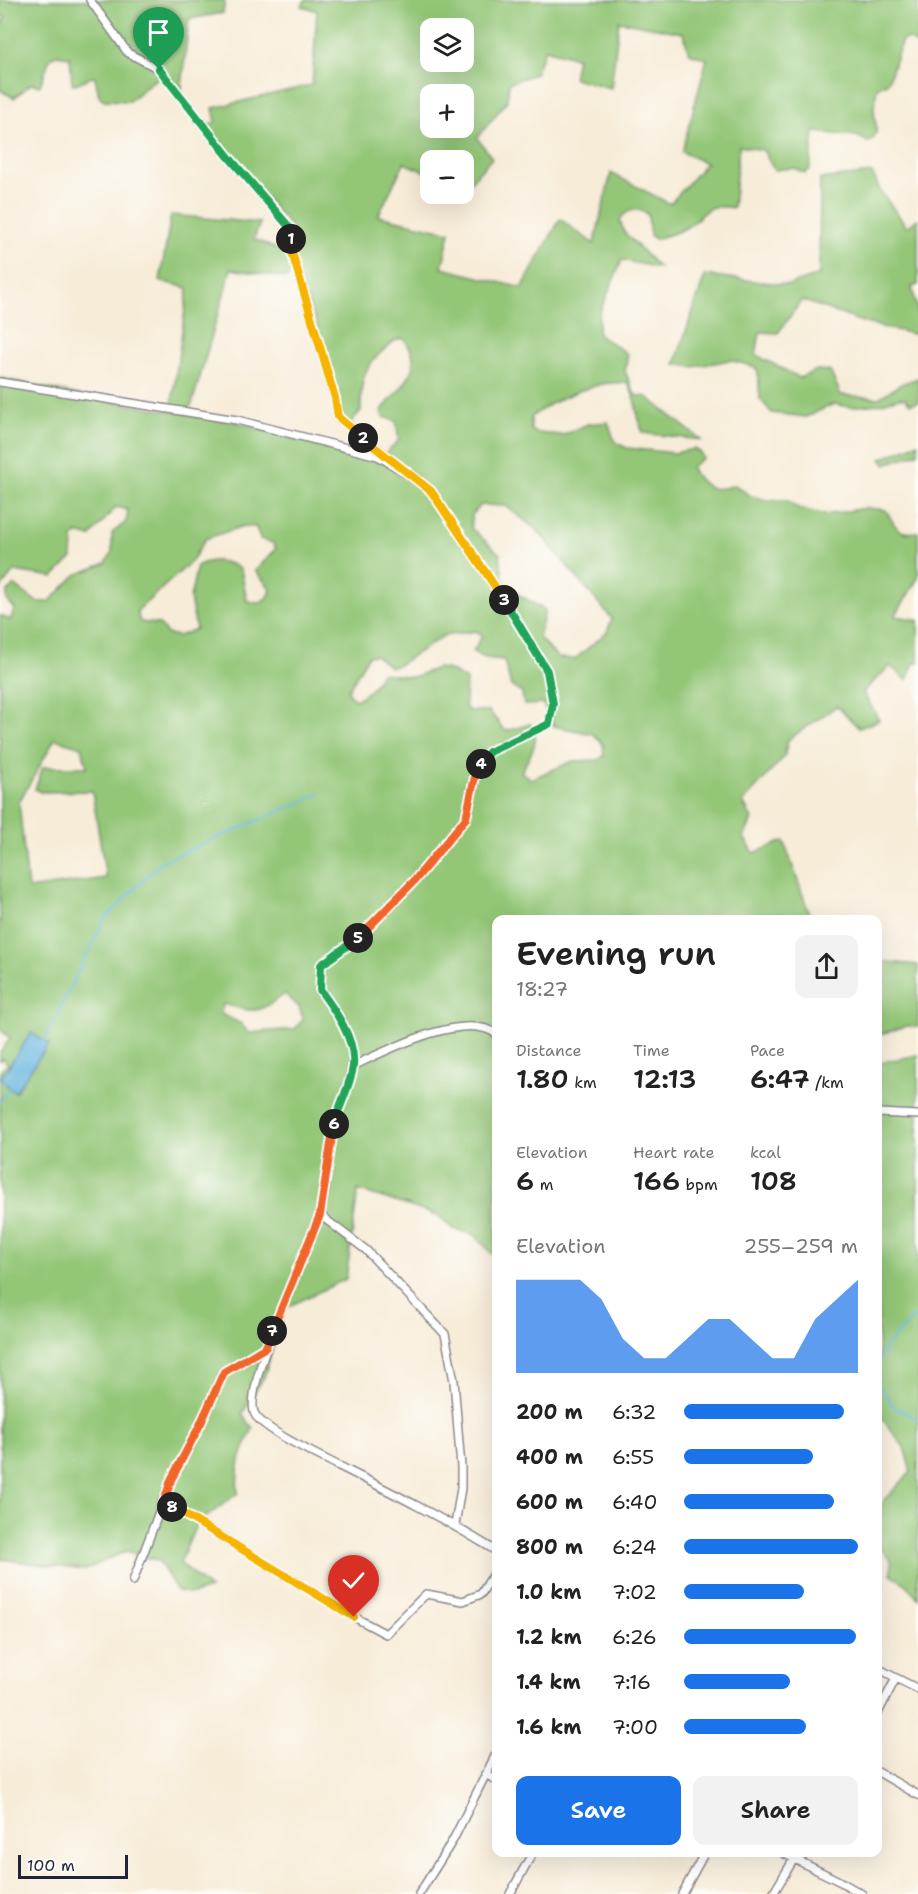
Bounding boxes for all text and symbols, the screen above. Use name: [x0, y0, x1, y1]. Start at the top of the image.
pin: [133, 7, 184, 69]
icon: arrive: [142, 16, 175, 49]
map controls: [420, 18, 474, 204]
button: layers: [420, 18, 474, 72]
button: +: [420, 84, 474, 138]
button: −: [420, 150, 474, 204]
pin: 1: [276, 224, 306, 254]
text: 1: [287, 228, 295, 249]
pin: 2: [348, 423, 378, 453]
text: 2: [357, 427, 369, 448]
pin: 3: [489, 585, 519, 615]
text: 3: [498, 589, 510, 610]
pin: 4: [466, 749, 496, 779]
text: 4: [475, 753, 487, 774]
pin: 5: [343, 923, 373, 953]
text: 5: [353, 927, 363, 948]
text: Evening run: [516, 931, 716, 976]
button: share: [795, 935, 858, 998]
text: 18:27: [516, 976, 568, 1002]
text: Distance: [516, 1040, 582, 1061]
text: Time: [633, 1040, 670, 1061]
text: Pace: [750, 1040, 785, 1061]
text: 1.80: [516, 1061, 569, 1096]
text: 12:13: [633, 1061, 696, 1096]
text: 6:47: [750, 1061, 810, 1096]
text: km: [569, 1072, 597, 1093]
text: /km: [810, 1072, 844, 1093]
pin: 6: [319, 1109, 349, 1139]
text: 6: [328, 1113, 340, 1134]
text: Elevation: [516, 1142, 588, 1163]
text: Heart rate: [633, 1142, 715, 1163]
text: kcal: [750, 1142, 781, 1163]
text: 6: [516, 1163, 534, 1198]
text: 166: [633, 1163, 680, 1198]
text: 108: [750, 1163, 797, 1198]
text: m: [534, 1174, 553, 1195]
text: bpm: [680, 1174, 718, 1195]
text: Elevation: [516, 1233, 606, 1259]
text: 255–259 m: [744, 1233, 858, 1259]
pin: 7: [257, 1316, 287, 1346]
text: 7: [266, 1320, 278, 1341]
text: 200 m: [516, 1399, 583, 1425]
text: 6:32: [612, 1399, 656, 1425]
text: 400 m: [516, 1444, 583, 1470]
text: 6:55: [612, 1444, 654, 1470]
text: 600 m: [516, 1489, 583, 1515]
text: 6:40: [612, 1489, 657, 1515]
pin: 8: [157, 1492, 187, 1522]
text: 8: [166, 1496, 178, 1517]
text: 800 m: [516, 1534, 583, 1560]
text: 6:24: [612, 1534, 656, 1560]
pin: [328, 1555, 379, 1617]
icon: check: [337, 1564, 370, 1597]
text: 1.0 km: [516, 1579, 581, 1605]
text: 7:02: [612, 1579, 657, 1605]
text: 1.2 km: [516, 1624, 582, 1650]
text: 6:26: [612, 1624, 657, 1650]
text: 1.4 km: [516, 1669, 581, 1695]
text: 7:16: [612, 1669, 651, 1695]
text: 1.6 km: [516, 1714, 582, 1740]
text: 7:00: [612, 1714, 658, 1740]
button: Save: [516, 1776, 681, 1845]
button: Share: [693, 1776, 858, 1845]
scale bar: [18, 1852, 128, 1880]
text: 100 m: [27, 1855, 75, 1876]

